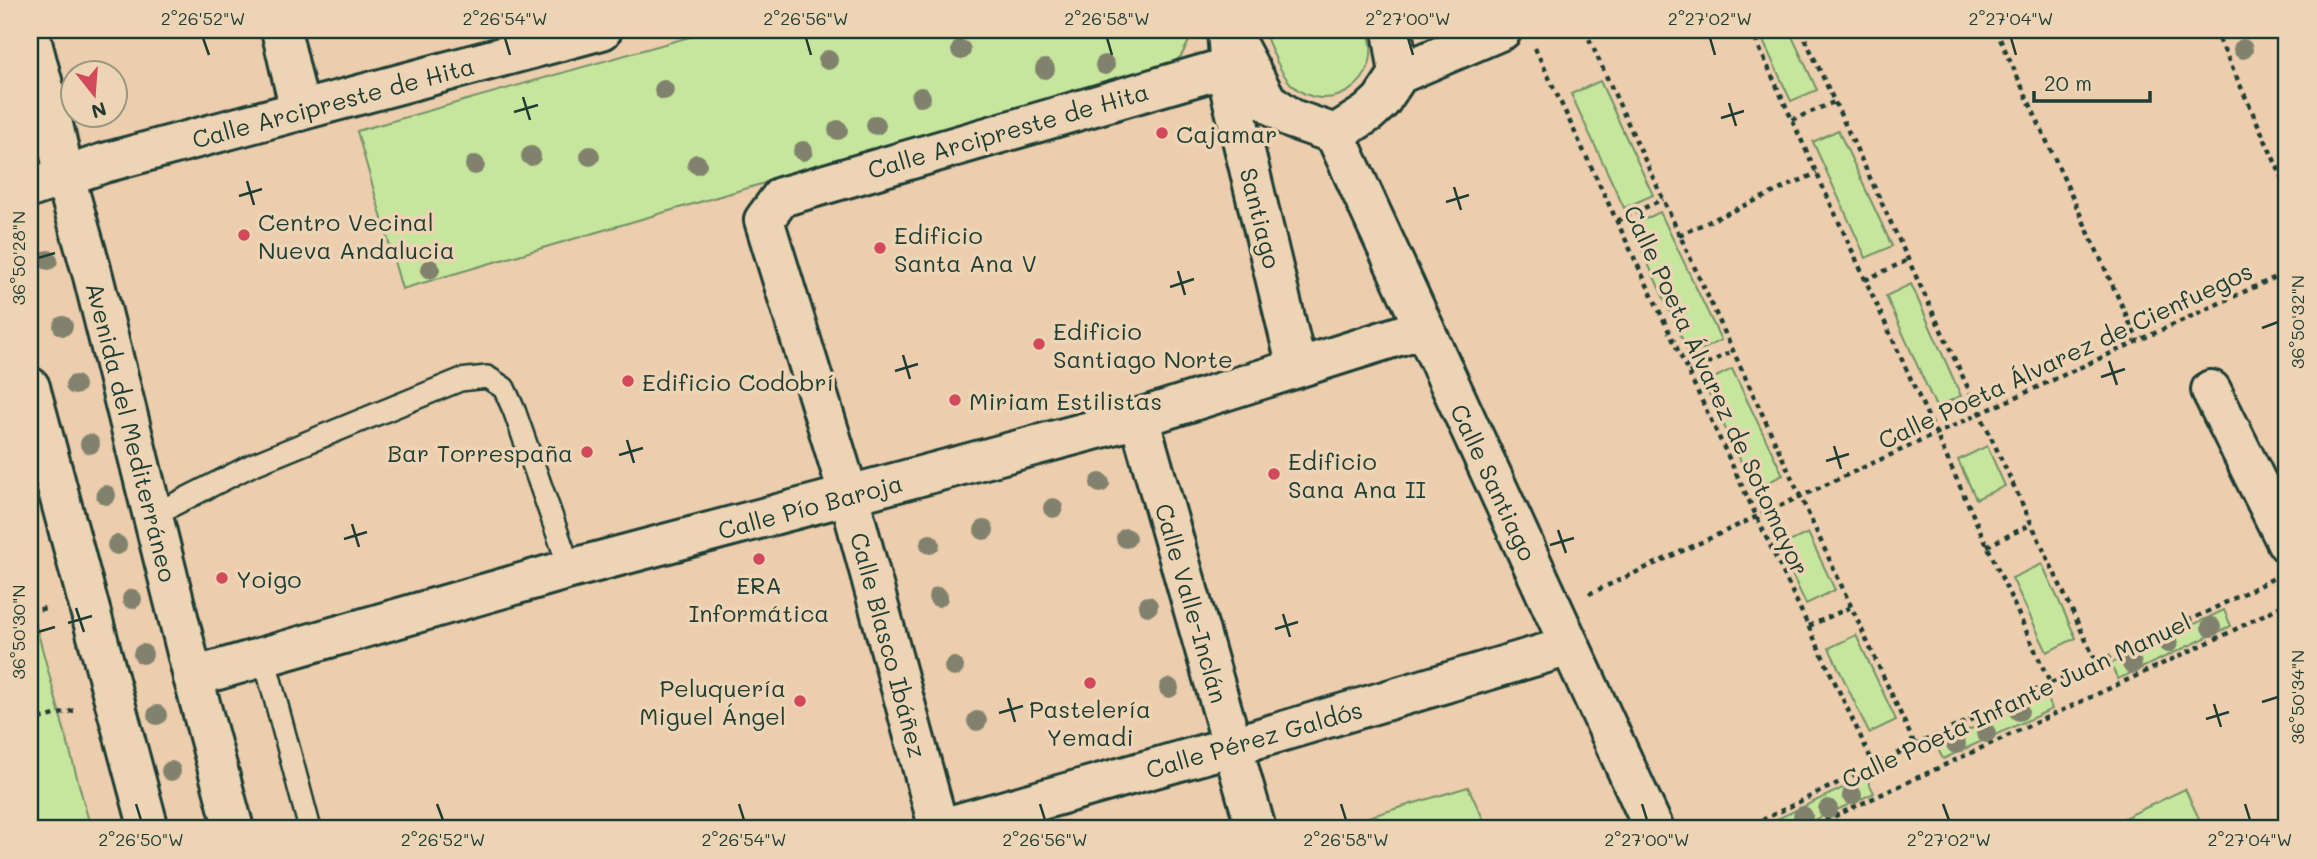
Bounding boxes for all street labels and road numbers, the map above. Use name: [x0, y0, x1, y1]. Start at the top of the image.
street label: Calle Arcipreste de Hita: [188, 49, 478, 155]
street label: Calle Arcipreste de Hita: [864, 75, 1152, 185]
street label: Santiago: [1234, 164, 1288, 272]
street label: Calle Poeta Álvarez de Sotomayor: [1617, 200, 1817, 580]
street label: Calle Poeta Álvarez de Cienfuegos: [1873, 254, 2257, 456]
street label: Avenida del Mediterráneo: [80, 279, 184, 585]
street label: Calle Santiago: [1444, 399, 1544, 565]
street label: Calle Pío Baroja: [714, 466, 906, 546]
street label: Calle Valle-Inclán: [1149, 500, 1235, 706]
street label: Calle Blasco Ibáñez: [844, 529, 934, 761]
street label: Calle Poeta Infante Juan Manuel: [1836, 605, 2196, 795]
street label: Calle Pérez Galdós: [1142, 693, 1366, 785]

